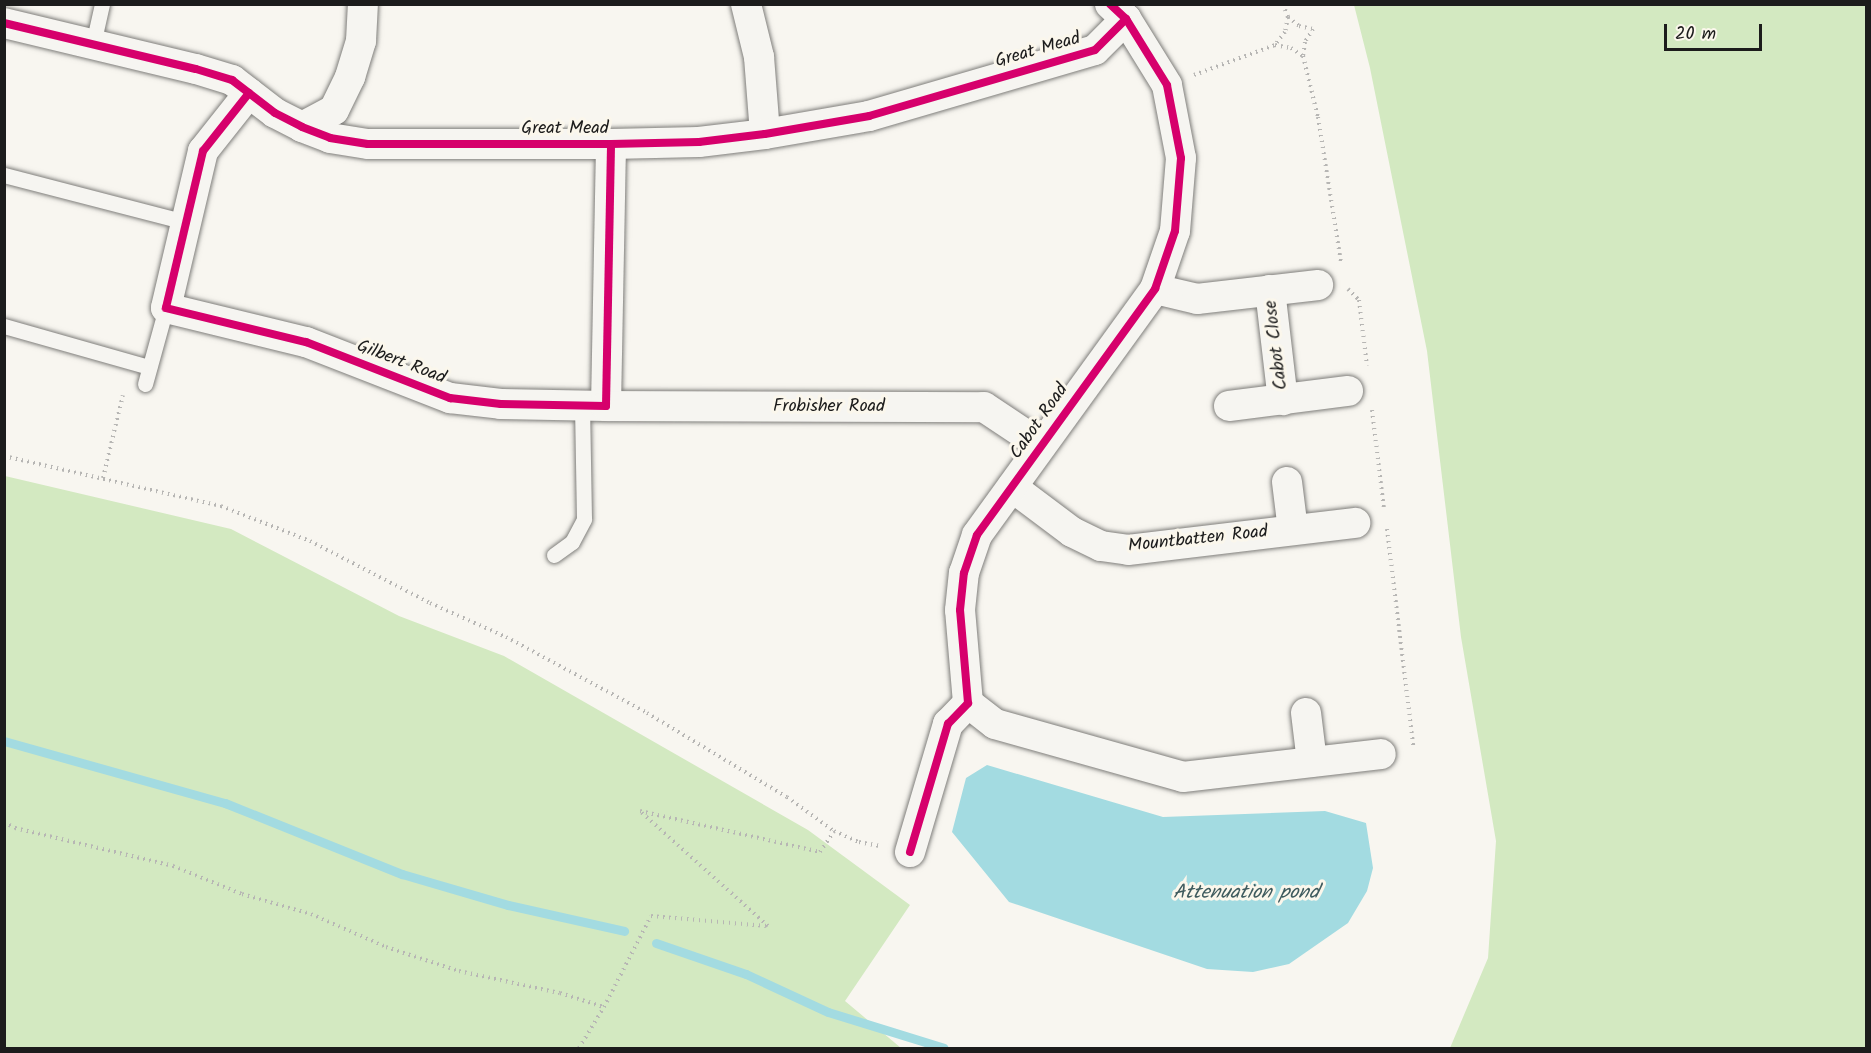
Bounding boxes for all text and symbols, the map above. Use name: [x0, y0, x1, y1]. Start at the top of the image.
scale bar: [1667, 12, 1764, 50]
text: 20 m: [1675, 20, 1716, 49]
street label: Great Mead: [993, 29, 1083, 73]
street label: Great Mead: [521, 118, 609, 140]
street label: Cabot Close: [1261, 299, 1293, 391]
street label: Gilbert Road: [353, 336, 449, 390]
street label: Cabot Road: [1006, 380, 1074, 464]
street label: Frobisher Road: [773, 396, 885, 418]
street label: Mountbatten Road: [1127, 522, 1269, 558]
water label: Attenuation pond: [1173, 881, 1319, 905]

